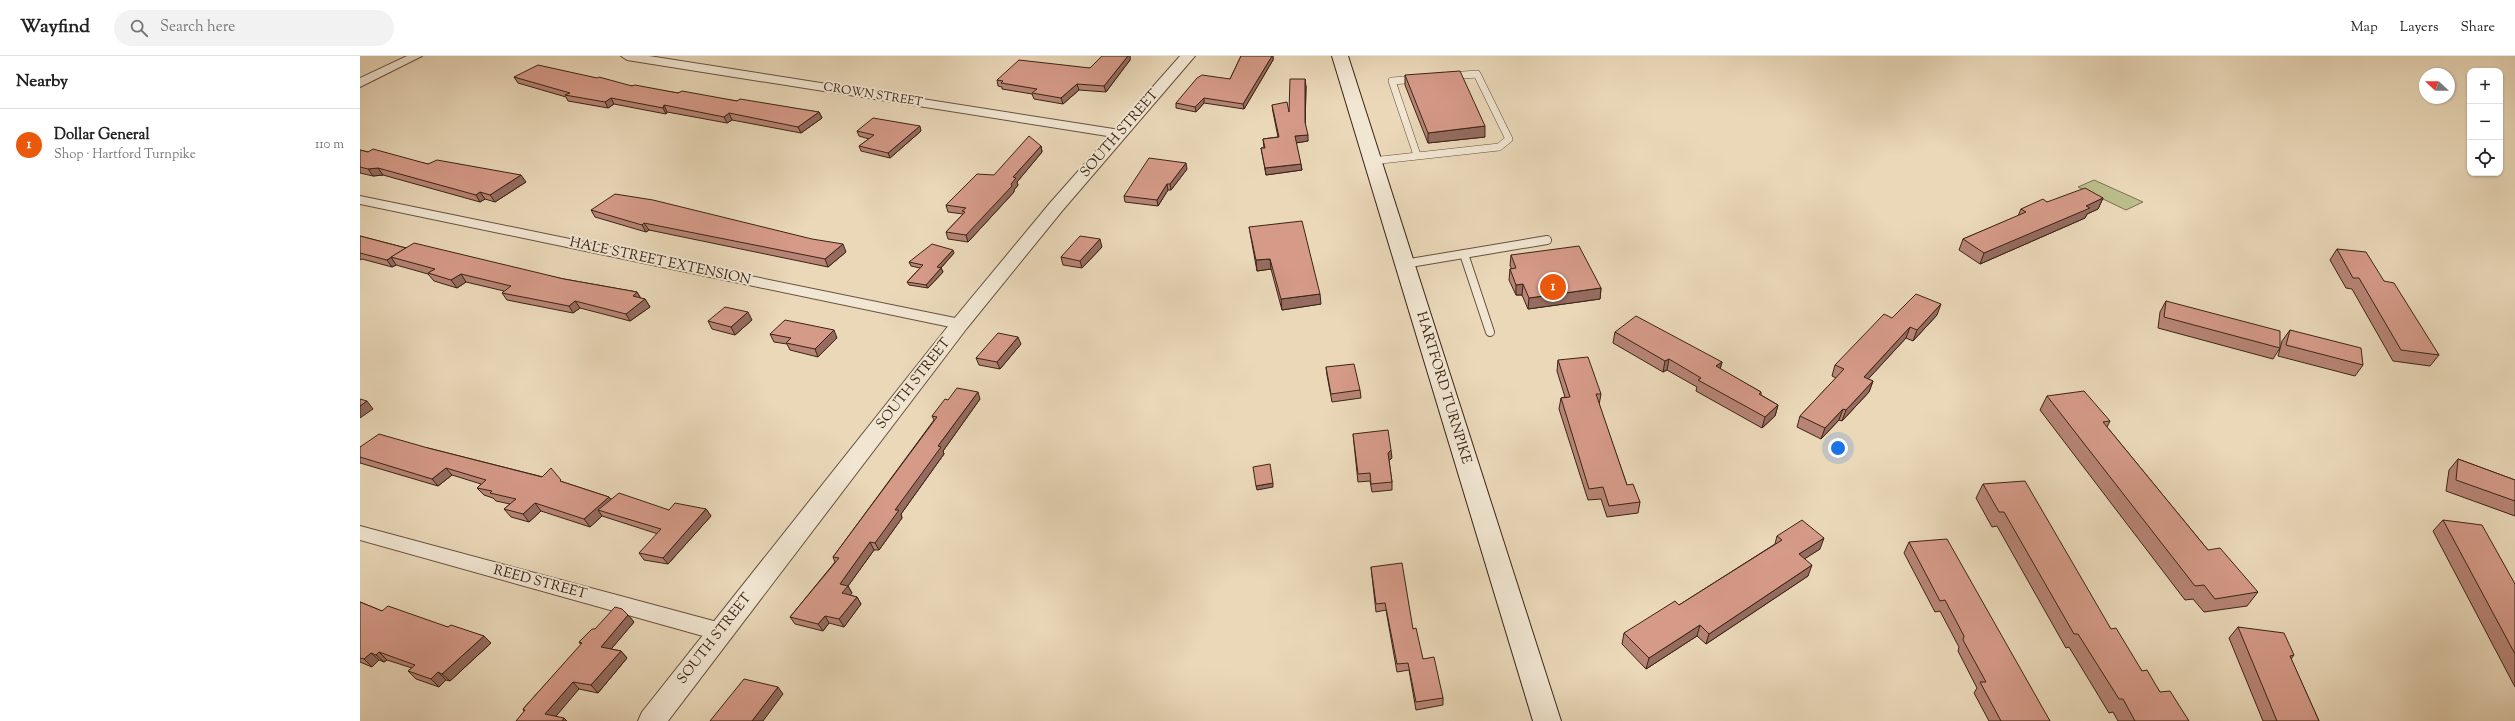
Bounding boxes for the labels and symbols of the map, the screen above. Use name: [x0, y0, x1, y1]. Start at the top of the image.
north arrow: [2419, 68, 2455, 104]
street label: CROWN STREET: [822, 78, 925, 112]
street label: SOUTH STREET: [1076, 86, 1164, 182]
street label: HALE STREET EXTENSION: [568, 233, 752, 291]
pin: 1: [1540, 272, 1566, 302]
street label: HARTFORD TURNPIKE: [1410, 309, 1476, 467]
street label: SOUTH STREET: [872, 334, 956, 434]
your location: [1828, 438, 1848, 458]
street label: REED STREET: [491, 561, 589, 605]
street label: SOUTH STREET: [673, 589, 757, 689]

